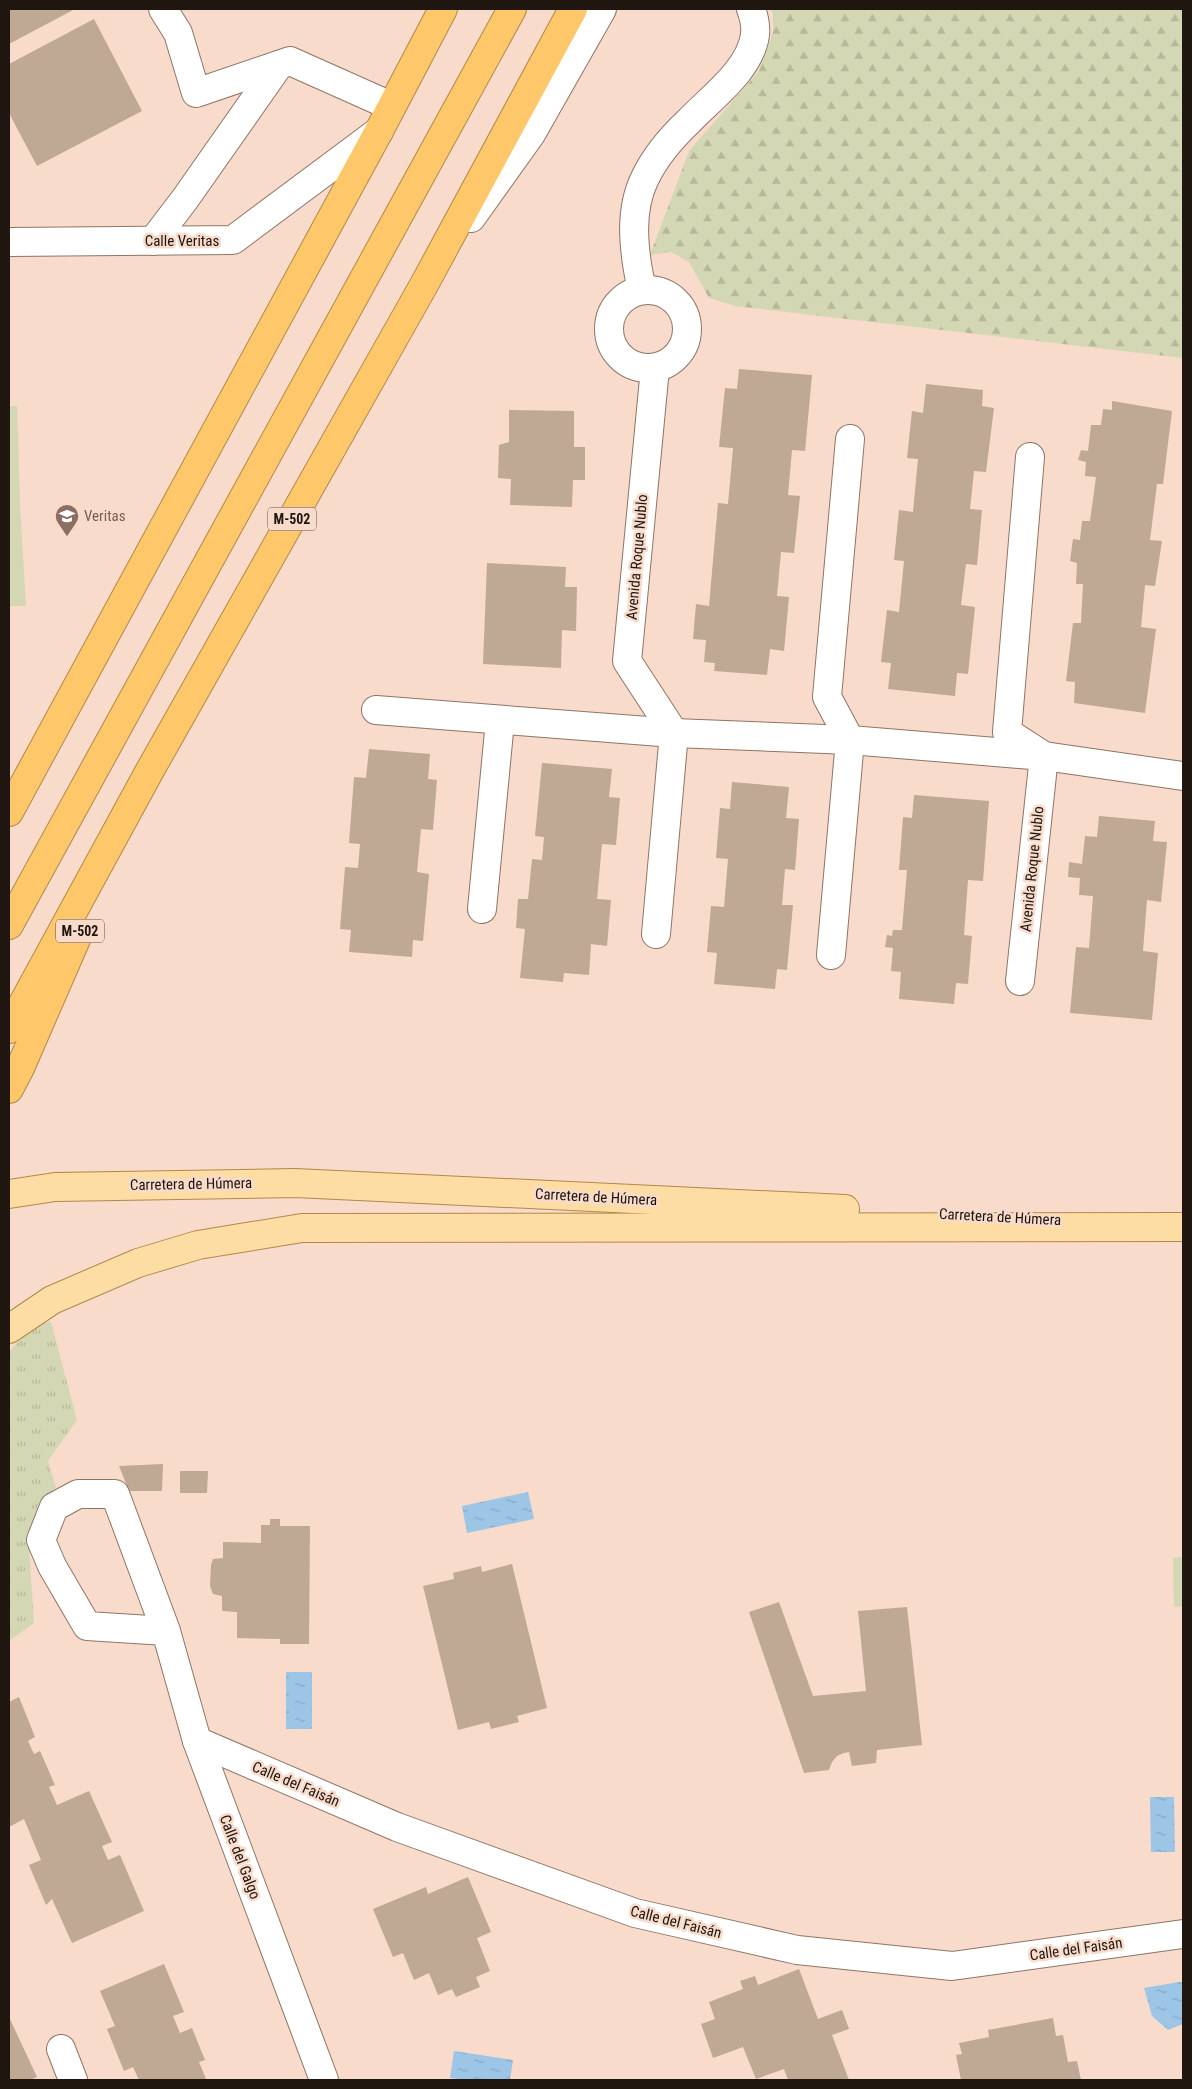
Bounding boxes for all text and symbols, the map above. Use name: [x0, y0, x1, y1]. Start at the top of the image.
street label: Calle Veritas: [145, 232, 219, 250]
street label: Avenida Roque Nublo: [623, 493, 651, 621]
school or university icon: Veritas: [54, 503, 80, 537]
place label: Veritas: [84, 507, 126, 525]
road number: M-502: [268, 508, 316, 530]
street label: Avenida Roque Nublo: [1016, 805, 1048, 933]
road number: M-502: [56, 919, 104, 942]
street label: Carretera de Húmera: [130, 1174, 252, 1194]
street label: Carretera de Húmera: [534, 1185, 658, 1209]
street label: Carretera de Húmera: [938, 1205, 1062, 1229]
street label: Calle del Faisán: [250, 1757, 342, 1811]
street label: Calle del Galgo: [216, 1812, 264, 1902]
street label: Calle del Faisán: [629, 1902, 723, 1942]
street label: Calle del Faisán: [1029, 1934, 1123, 1964]

